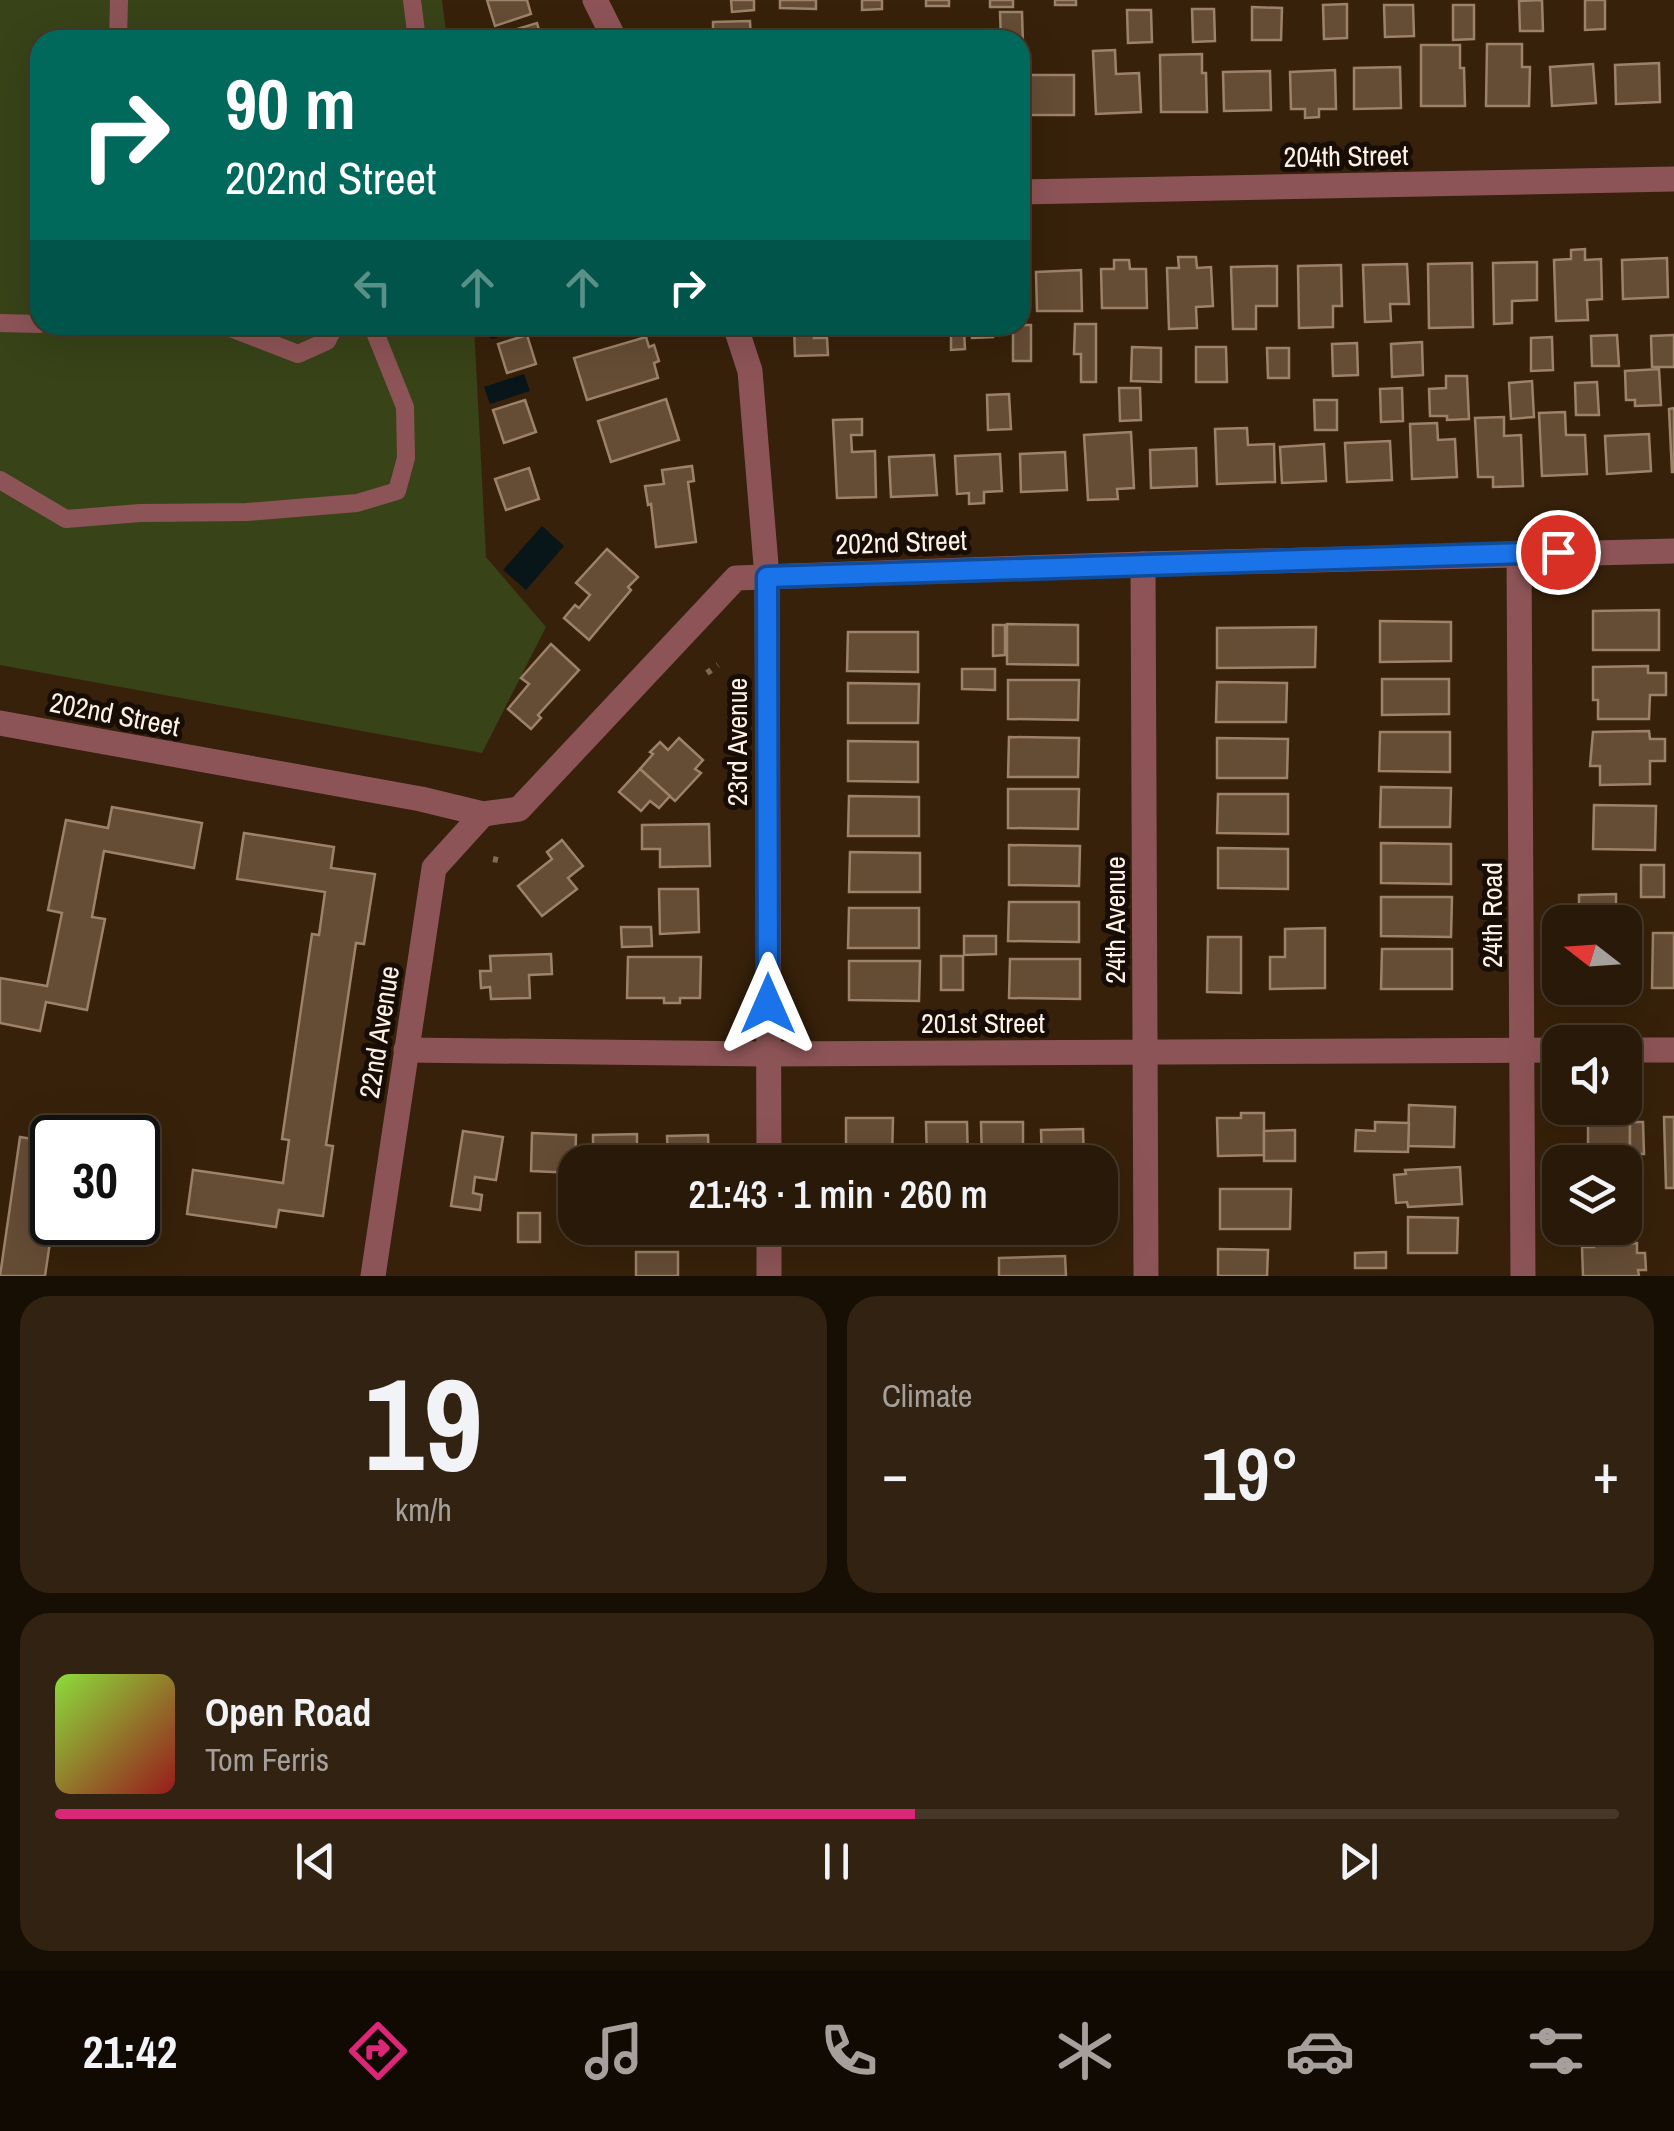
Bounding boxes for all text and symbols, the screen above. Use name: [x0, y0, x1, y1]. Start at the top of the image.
text: 90 m: [225, 57, 356, 151]
icon: right: [60, 70, 190, 200]
street label: 204th Street: [1283, 136, 1409, 176]
text: 202nd Street: [225, 147, 436, 208]
icon: left: [345, 260, 400, 315]
icon: ahead: [450, 260, 505, 315]
icon: ahead: [555, 260, 610, 315]
icon: right: [660, 260, 715, 315]
pin: [1516, 510, 1601, 595]
street label: 202nd Street: [835, 521, 967, 563]
icon: arrive: [1531, 525, 1586, 580]
street label: 23rd Avenue: [718, 678, 756, 806]
street label: 202nd Street: [47, 683, 183, 745]
street label: 24th Avenue: [1096, 856, 1134, 984]
street label: 24th Road: [1473, 862, 1511, 968]
north arrow: [1542, 905, 1642, 1005]
map controls: [1542, 905, 1642, 1245]
position arrow: [716, 952, 820, 1056]
street label: 22nd Avenue: [350, 963, 408, 1101]
street label: 201st Street: [921, 1004, 1045, 1042]
button: sound: [1542, 1025, 1642, 1125]
speed limit sign: 30: [30, 1115, 160, 1245]
button: layers: [1542, 1145, 1642, 1245]
text: 21:43 · 1 min · 260 m: [688, 1169, 988, 1220]
text: 19: [364, 1335, 483, 1511]
text: Climate: [882, 1374, 972, 1417]
text: 19°: [1201, 1422, 1300, 1523]
text: −: [882, 1436, 908, 1510]
text: +: [1593, 1436, 1619, 1510]
text: km/h: [395, 1488, 452, 1531]
text: Open Road: [205, 1687, 371, 1738]
text: Tom Ferris: [205, 1738, 329, 1781]
icon: previous: [288, 1834, 343, 1889]
icon: pause: [809, 1834, 864, 1889]
icon: next: [1331, 1834, 1386, 1889]
icon: directions: [343, 2016, 413, 2086]
icon: music: [579, 2016, 649, 2086]
icon: phone: [814, 2016, 884, 2086]
icon: climate: [1050, 2016, 1120, 2086]
icon: car: [1285, 2016, 1355, 2086]
icon: filters: [1521, 2016, 1591, 2086]
text: 21:42: [83, 2021, 177, 2082]

